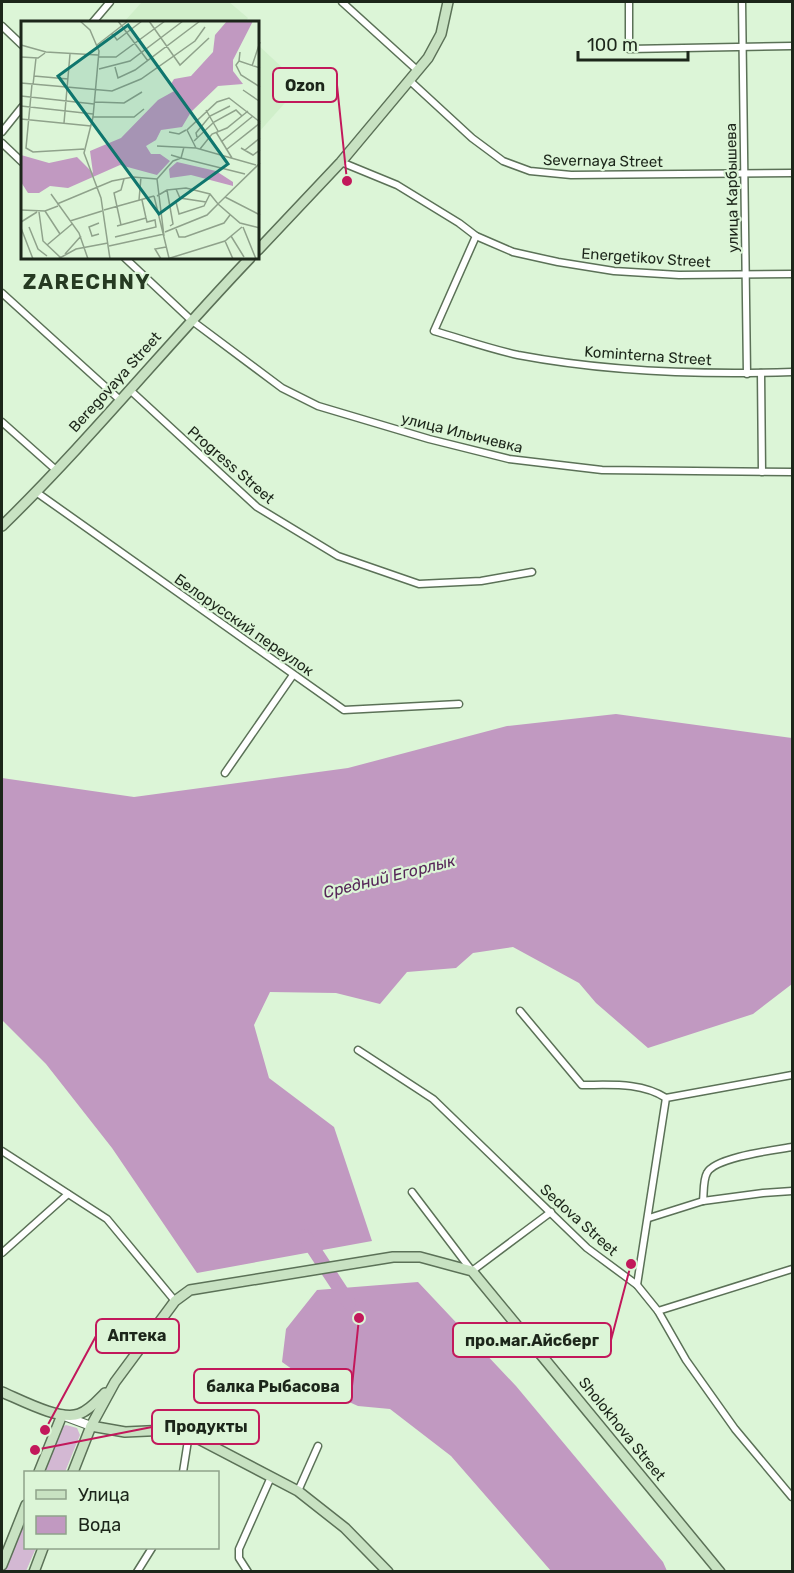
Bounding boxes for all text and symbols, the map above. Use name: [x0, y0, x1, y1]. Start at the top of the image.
inset map: [21, 21, 260, 260]
scale bar: [578, 24, 688, 62]
text: 100 m: [587, 34, 638, 56]
callout: Ozon: [273, 68, 337, 102]
text: Ozon: [285, 76, 325, 95]
street label: улица Карбышева: [722, 123, 742, 253]
street label: Severnaya Street: [543, 151, 663, 171]
street label: Energetikov Street: [581, 245, 711, 272]
district label: ZARECHNY: [23, 269, 151, 294]
street label: Beregovaya Street: [65, 328, 165, 436]
street label: Kominterna Street: [584, 343, 712, 369]
street label: улица Ильичевка: [399, 409, 525, 457]
street label: Progress Street: [184, 422, 278, 508]
street label: Белорусский переулок: [171, 570, 317, 680]
water label: Средний Егорлык: [321, 851, 458, 902]
street label: Sedova Street: [536, 1180, 622, 1260]
callout: Аптека: [96, 1319, 179, 1353]
callout: про.маг.Айсберг: [453, 1323, 611, 1357]
text: Аптека: [108, 1326, 166, 1345]
text: про.маг.Айсберг: [465, 1331, 600, 1350]
callout: балка Рыбасова: [194, 1369, 352, 1403]
street label: Sholokhova Street: [575, 1374, 669, 1484]
text: балка Рыбасова: [206, 1377, 340, 1396]
callout: Продукты: [152, 1410, 259, 1444]
text: Продукты: [164, 1417, 248, 1436]
legend: [24, 1471, 219, 1549]
text: Улица: [78, 1484, 130, 1506]
text: Вода: [78, 1514, 121, 1536]

